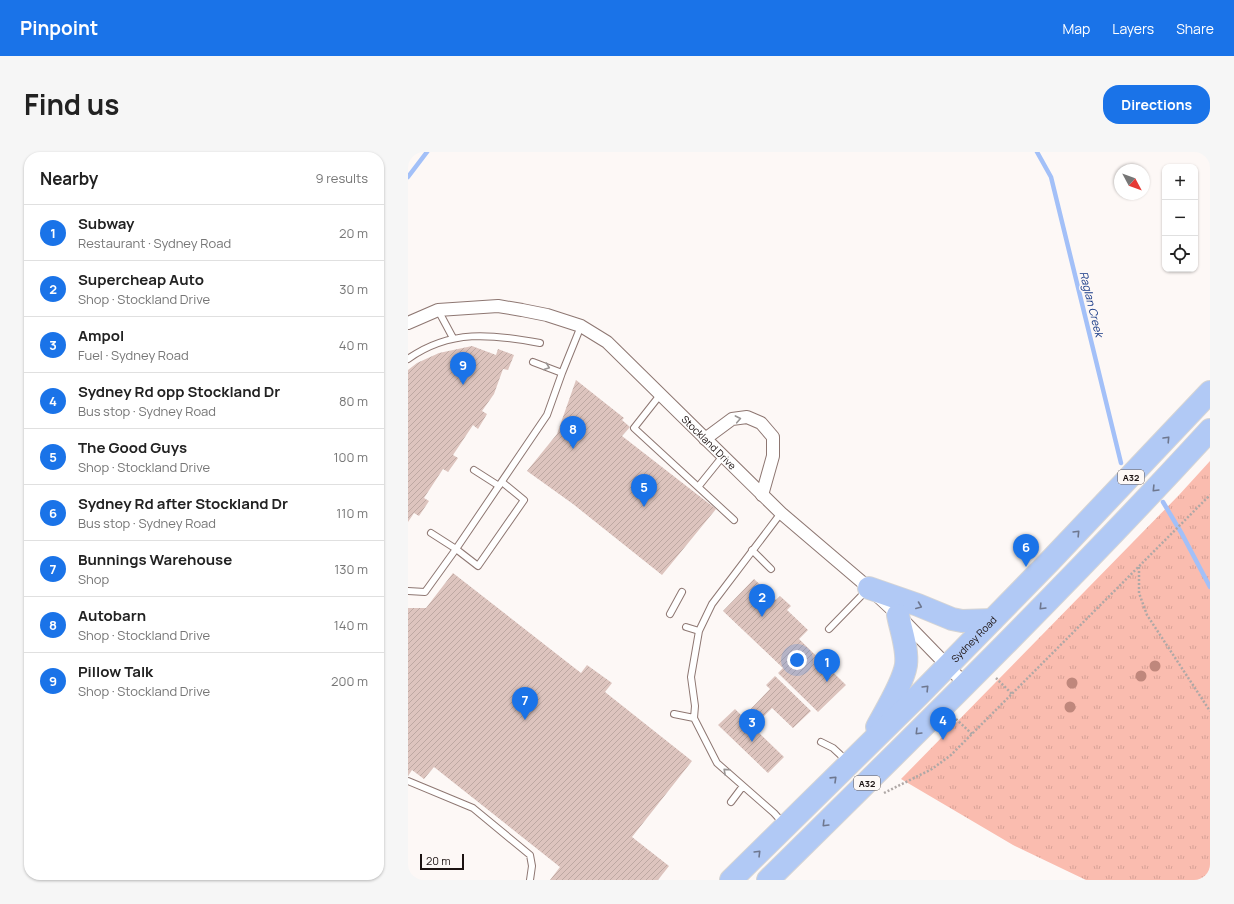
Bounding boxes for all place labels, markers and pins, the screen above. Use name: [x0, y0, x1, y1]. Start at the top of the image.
pin: 9: [450, 352, 476, 385]
pin: 8: [560, 416, 586, 449]
pin: 5: [631, 474, 657, 507]
pin: 6: [1013, 534, 1039, 567]
pin: 2: [749, 584, 775, 617]
pin: 1: [814, 649, 840, 682]
pin: 7: [512, 687, 538, 720]
pin: 4: [930, 707, 956, 740]
pin: 3: [739, 709, 765, 742]

